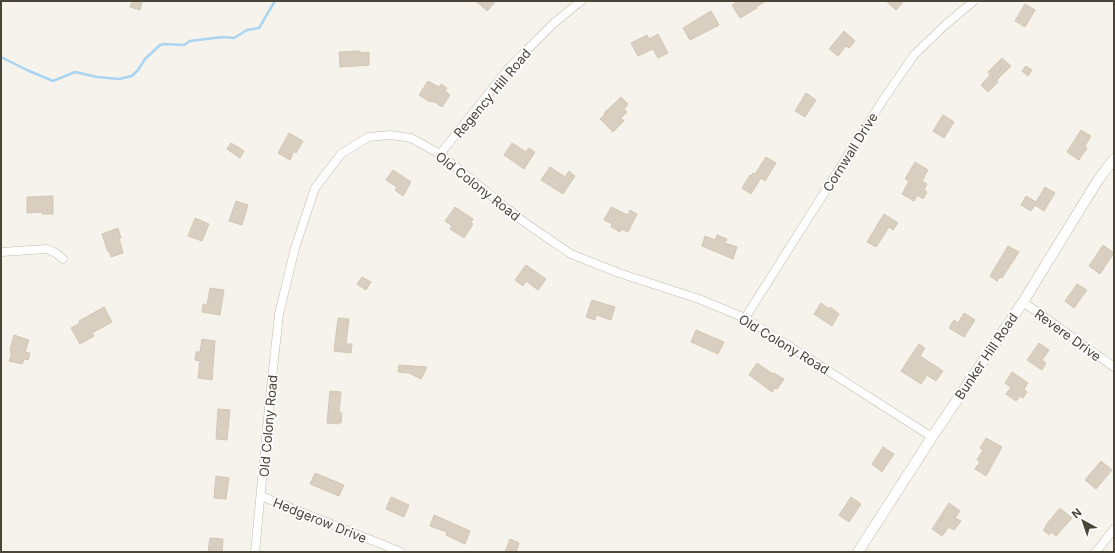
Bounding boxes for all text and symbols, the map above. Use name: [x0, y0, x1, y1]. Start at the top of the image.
street label: Regency Hill Road: [450, 45, 534, 141]
street label: Cornwall Drive: [819, 109, 881, 195]
street label: Old Colony Road: [433, 148, 523, 224]
street label: Revere Drive: [1032, 306, 1104, 364]
street label: Bunker Hill Road: [951, 310, 1021, 402]
street label: Old Colony Road: [736, 311, 832, 377]
street label: Old Colony Road: [256, 374, 280, 478]
street label: Hedgerow Drive: [271, 494, 369, 546]
north arrow: [1063, 501, 1103, 541]
text: N: [1069, 505, 1084, 521]

